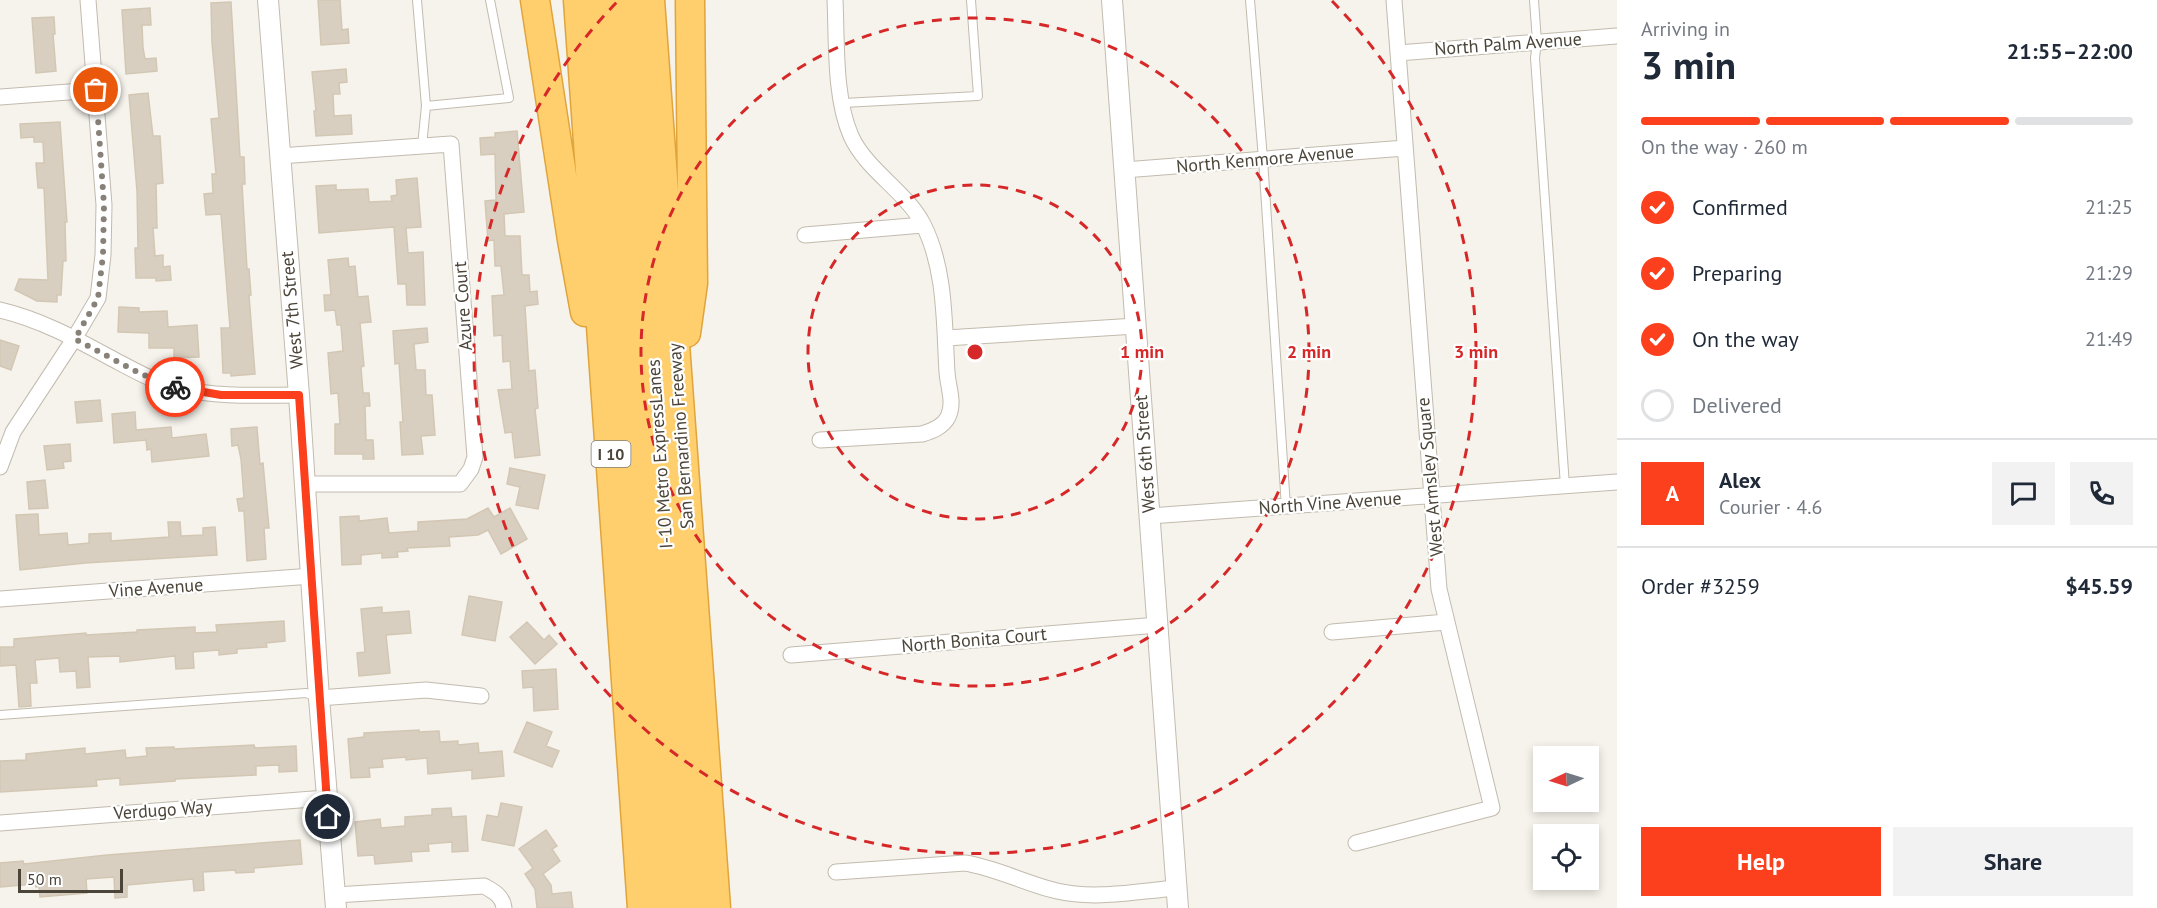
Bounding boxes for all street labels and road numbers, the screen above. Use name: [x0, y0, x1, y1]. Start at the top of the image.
street label: North Palm Avenue: [1433, 27, 1583, 60]
street label: North Kenmore Avenue: [1175, 139, 1355, 178]
street label: West 7th Street: [275, 250, 308, 370]
street label: Azure Court: [448, 260, 477, 352]
street label: San Bernardino Freeway: [662, 342, 698, 530]
street label: I-10 Metro ExpressLanes: [641, 359, 678, 549]
street label: West 6th Street: [1129, 394, 1160, 514]
street label: West Armsley Square: [1411, 396, 1448, 558]
road number: I 10: [592, 441, 630, 467]
street label: North Vine Avenue: [1258, 486, 1402, 519]
street label: Vine Avenue: [107, 573, 204, 602]
street label: North Bonita Court: [900, 622, 1047, 657]
street label: Verdugo Way: [112, 795, 214, 824]

